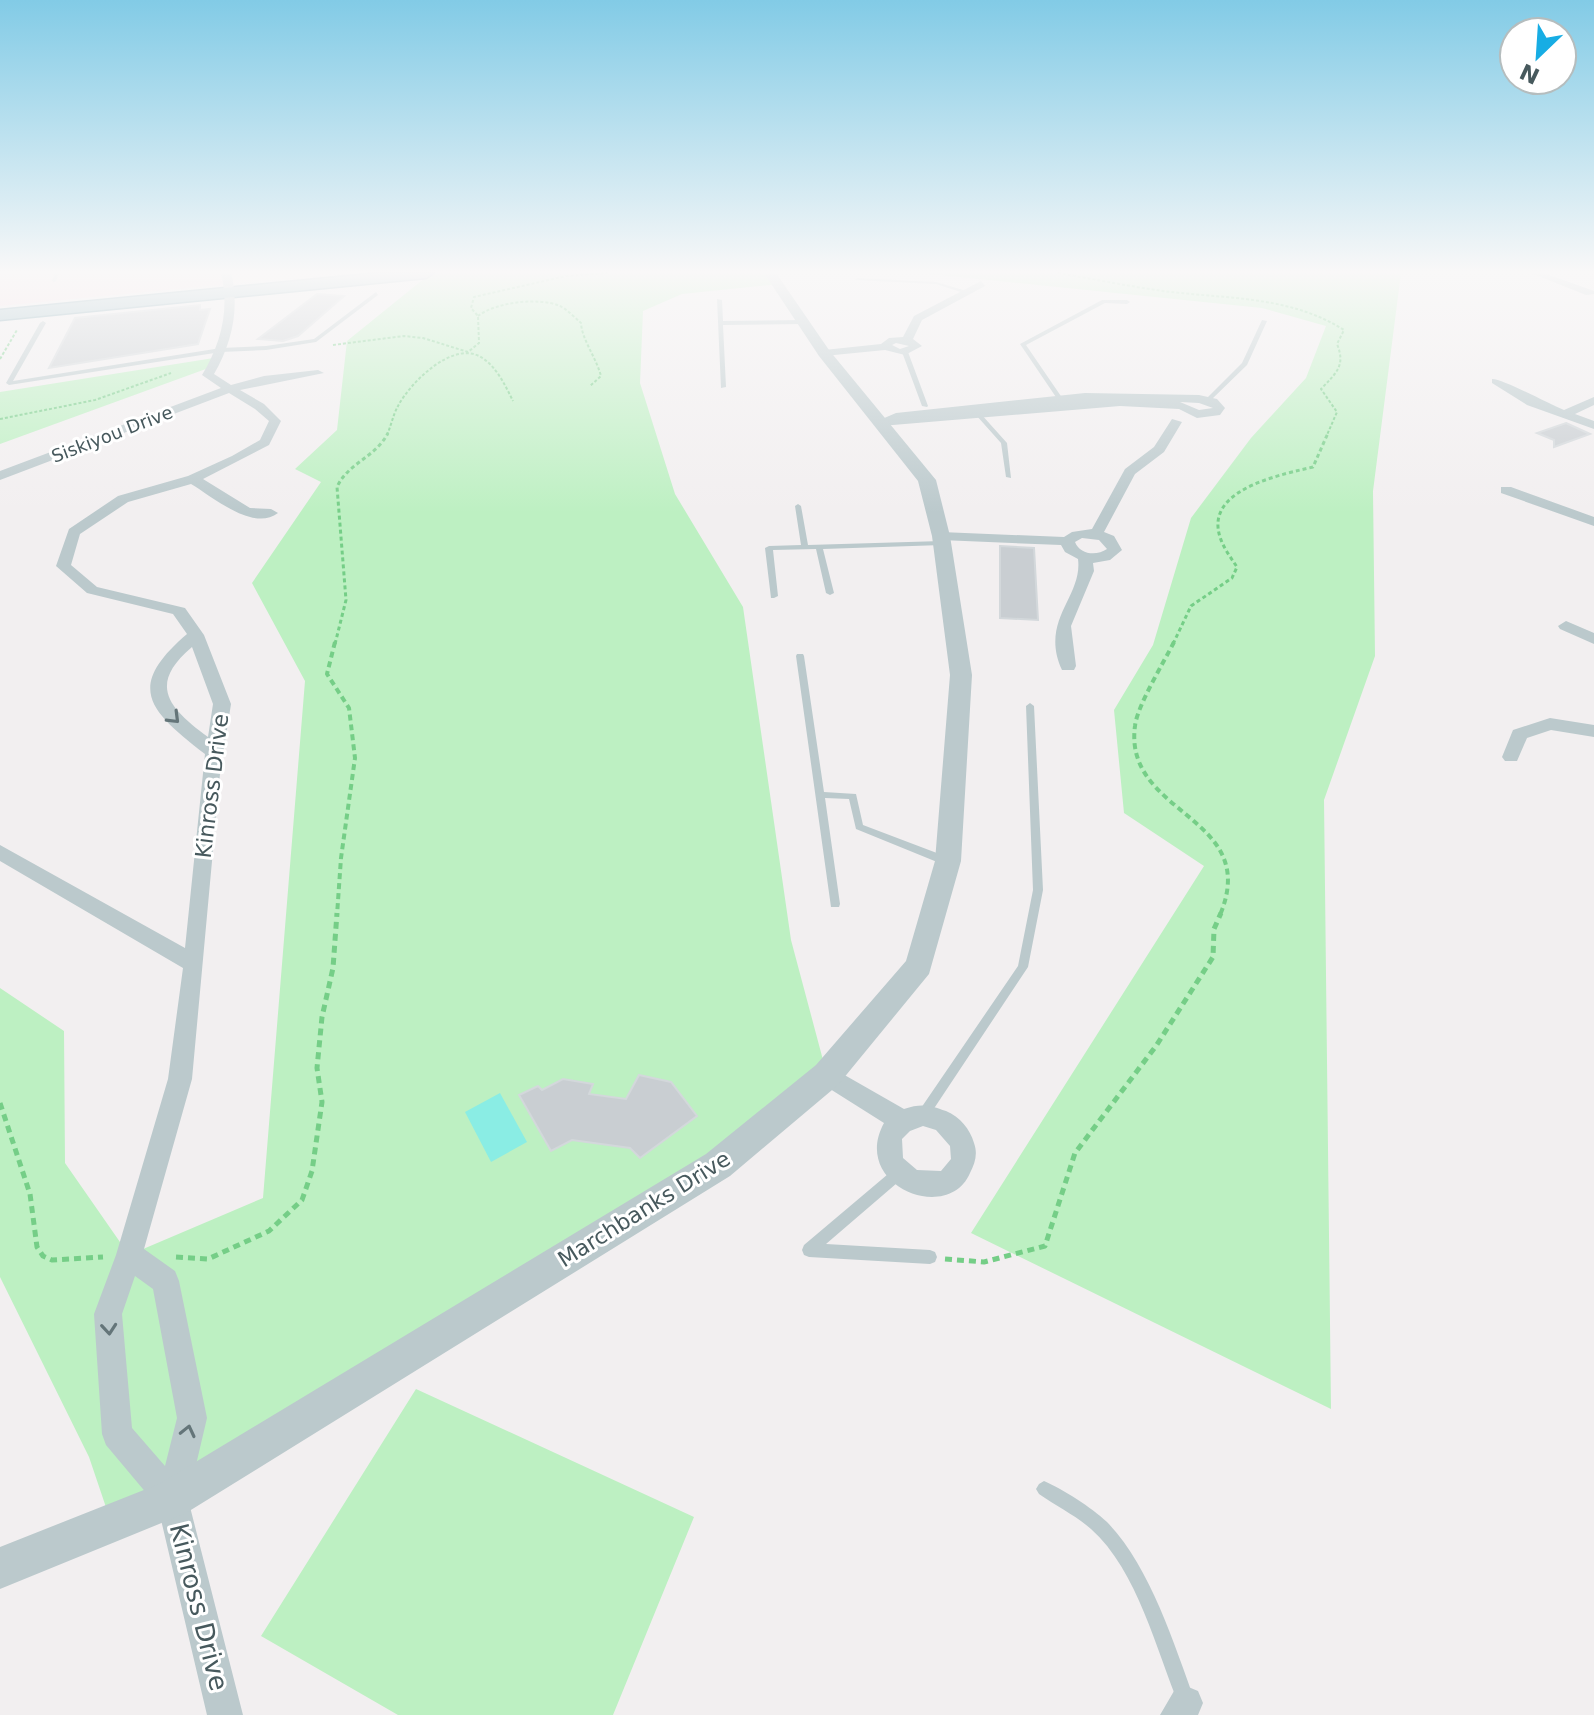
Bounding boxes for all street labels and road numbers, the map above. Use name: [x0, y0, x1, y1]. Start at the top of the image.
street label: Siskiyou Drive: [48, 401, 176, 467]
street label: Kinross Drive: [191, 712, 233, 860]
street label: Marchbanks Drive: [553, 1146, 735, 1272]
street label: Kinross Drive: [164, 1520, 234, 1694]

